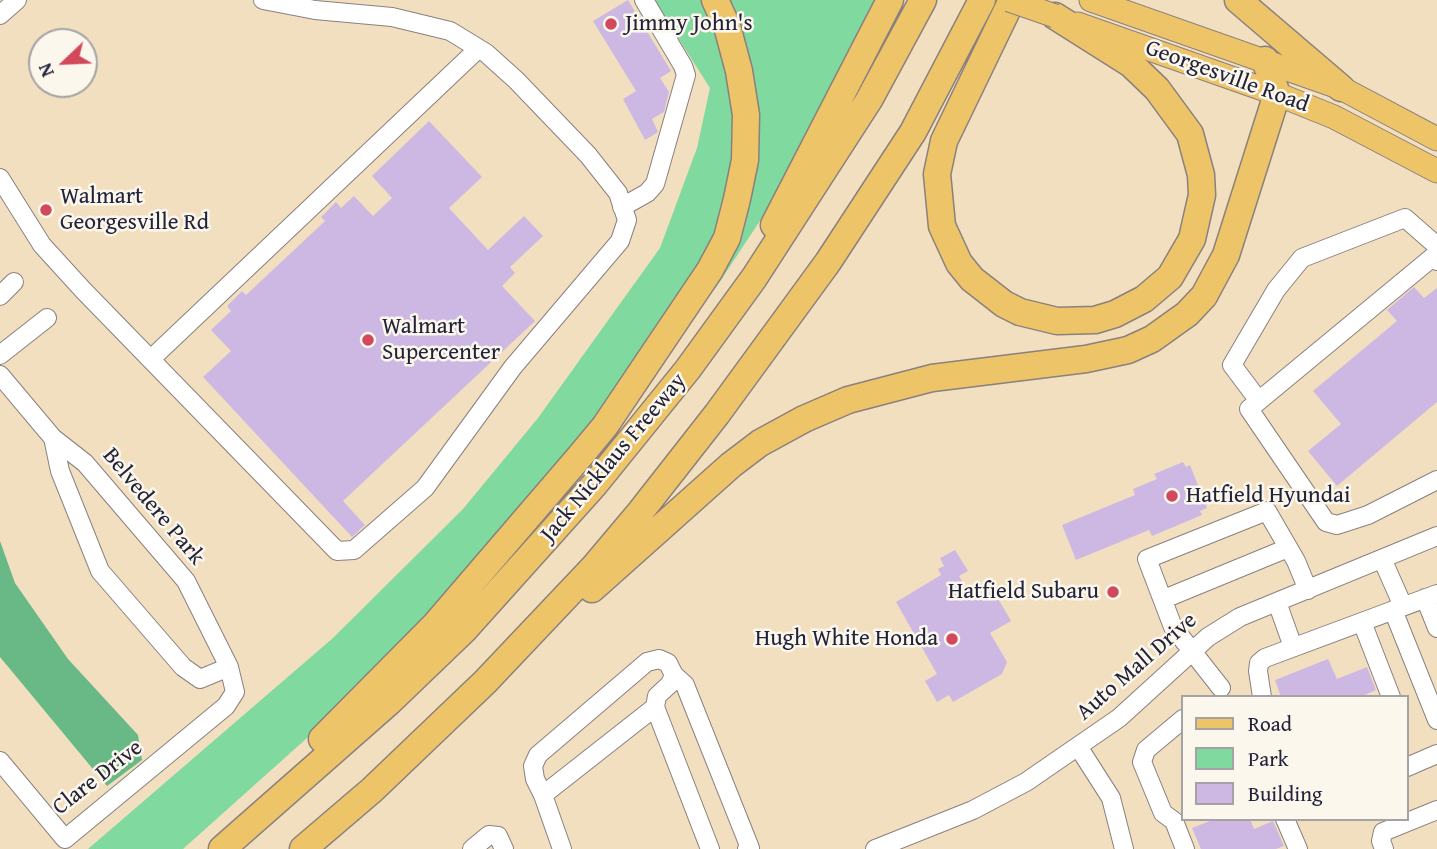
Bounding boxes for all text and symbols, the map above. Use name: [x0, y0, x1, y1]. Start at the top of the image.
place label: Jimmy John's: [625, 10, 753, 38]
marker: Jimmy John's: [603, 16, 619, 32]
north arrow: [28, 28, 98, 98]
street label: Georgesville Road: [1142, 35, 1312, 119]
text: N: [30, 59, 61, 82]
place label: Walmart Georgesville Rd: [60, 183, 209, 237]
marker: Walmart Georgesville Rd: [38, 202, 54, 218]
place label: Walmart Supercenter: [382, 313, 500, 367]
marker: Walmart Supercenter: [360, 332, 376, 348]
street label: Jack Nicklaus Freeway: [535, 368, 693, 548]
street label: Belvedere Park: [96, 443, 210, 571]
place label: Hatfield Hyundai: [1186, 482, 1350, 510]
marker: Hatfield Hyundai: [1164, 488, 1180, 504]
place label: Hatfield Subaru: [948, 578, 1099, 606]
marker: Hatfield Subaru: [1105, 584, 1121, 600]
street label: Auto Mall Drive: [1071, 607, 1203, 727]
place label: Hugh White Honda: [755, 625, 938, 653]
marker: Hugh White Honda: [944, 631, 960, 647]
legend: [1182, 695, 1409, 821]
text: Road: [1248, 708, 1292, 739]
street label: Clare Drive: [48, 734, 148, 822]
text: Park: [1248, 743, 1289, 774]
text: Building: [1248, 778, 1322, 809]

